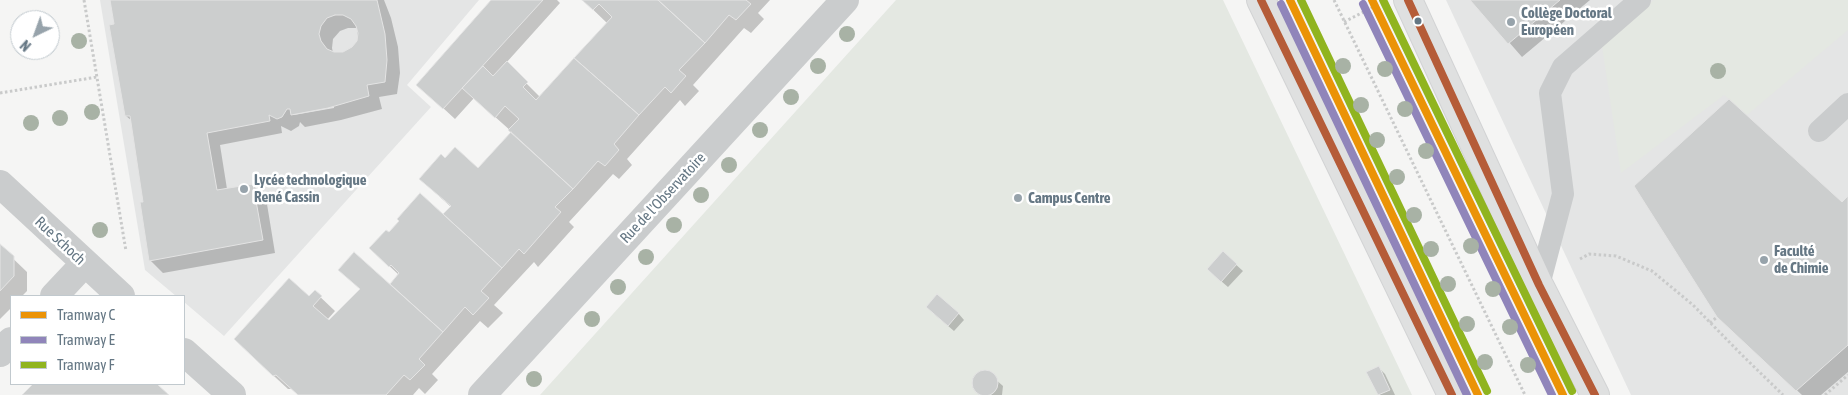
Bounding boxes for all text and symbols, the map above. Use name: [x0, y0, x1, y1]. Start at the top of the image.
place label: Collège Doctoral Européen: [1521, 4, 1612, 39]
north arrow: [10, 10, 60, 60]
unlabelled marker: [1413, 16, 1423, 26]
marker: Collège Doctoral Européen: [1505, 16, 1517, 28]
text: N: [17, 37, 34, 54]
street label: Rue de l'Observatoire: [616, 149, 710, 247]
place label: Lycée technologique René Cassin: [254, 171, 367, 206]
marker: Lycée technologique René Cassin: [238, 183, 250, 195]
place label: Campus Centre: [1028, 189, 1111, 207]
marker: Campus Centre: [1012, 192, 1024, 204]
street label: Rue Schoch: [31, 213, 89, 269]
place label: Faculté de Chimie: [1774, 242, 1829, 277]
marker: Faculté de Chimie: [1758, 254, 1770, 266]
legend: [10, 295, 185, 385]
text: Tramway C: [57, 306, 115, 323]
text: Tramway E: [57, 331, 115, 348]
text: Tramway F: [57, 356, 115, 373]

